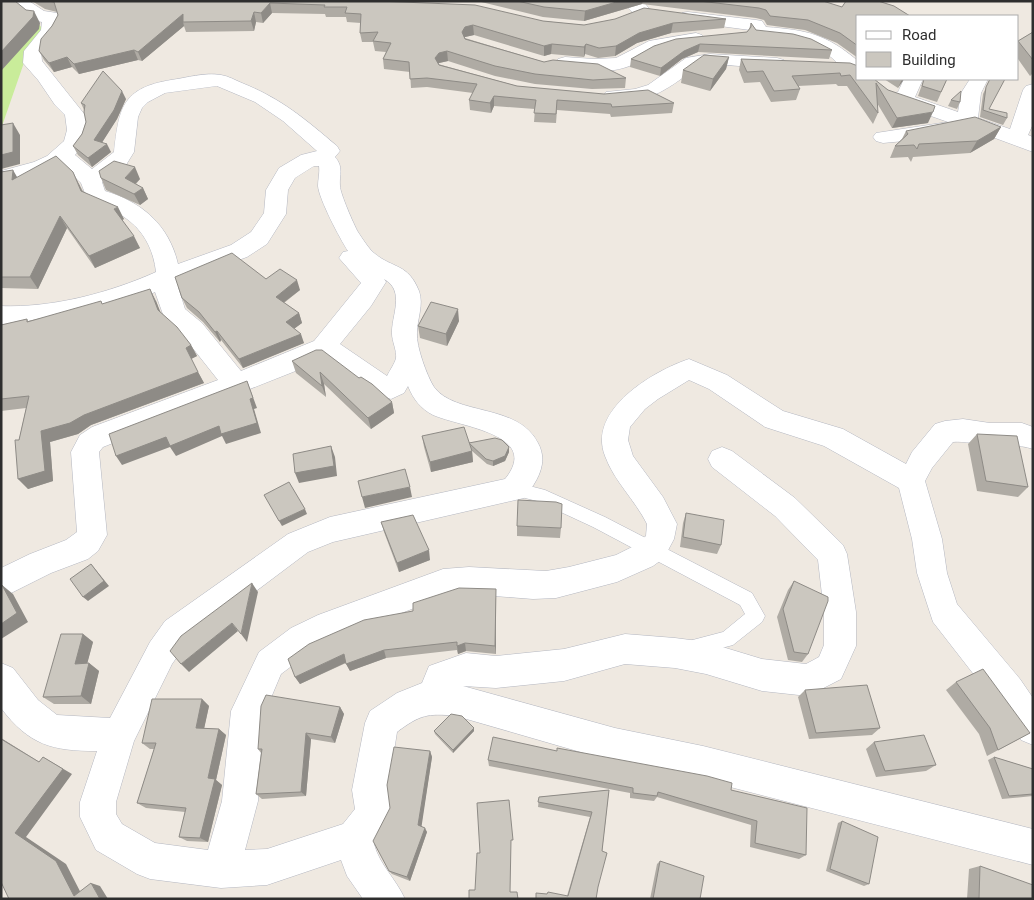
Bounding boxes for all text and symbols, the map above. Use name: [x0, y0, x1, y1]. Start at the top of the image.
legend: [856, 15, 1019, 80]
text: Road: [902, 26, 936, 44]
text: Building: [902, 51, 956, 69]

